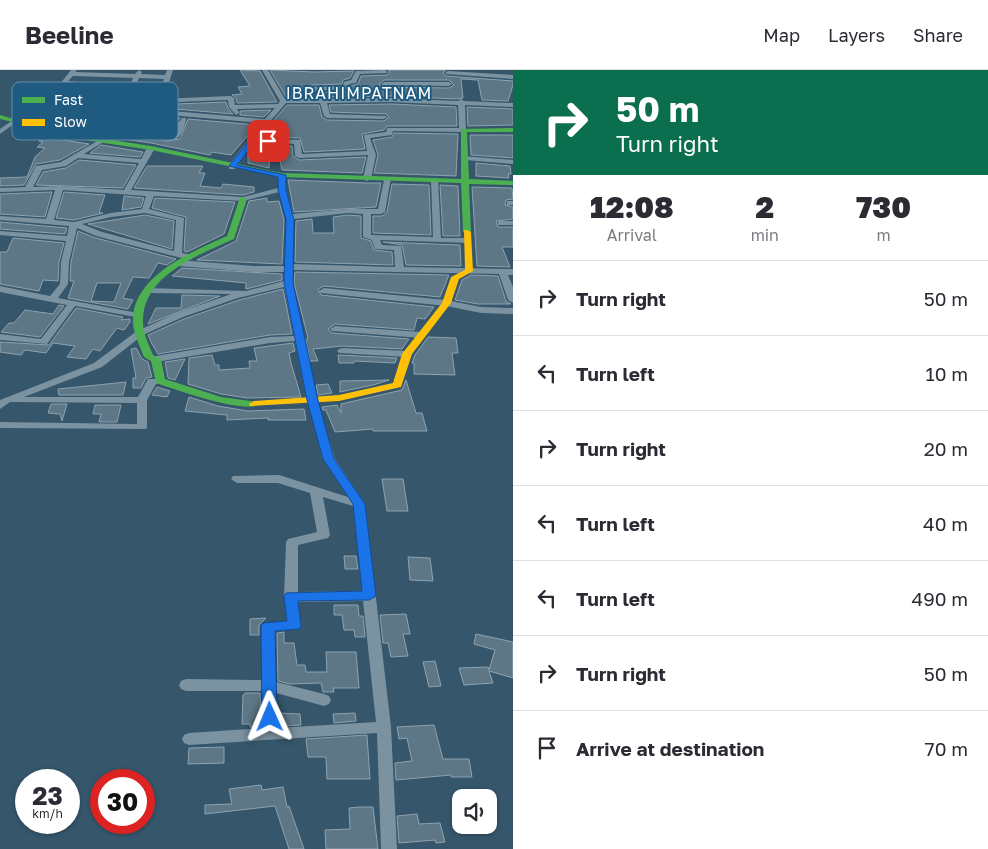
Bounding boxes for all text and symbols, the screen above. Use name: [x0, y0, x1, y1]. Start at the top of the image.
text: Beeline: [25, 20, 114, 49]
text: Map: [763, 24, 800, 46]
text: Layers: [828, 24, 885, 46]
text: Share: [913, 24, 963, 46]
legend: [12, 82, 178, 140]
district label: IBRAHIMPATNAM: [286, 83, 432, 103]
text: 50 m: [616, 88, 699, 130]
icon: right: [533, 90, 598, 155]
text: Fast: [54, 91, 83, 108]
text: Slow: [54, 113, 87, 130]
pin: [247, 120, 289, 162]
icon: arrive: [254, 127, 282, 155]
text: Turn right: [616, 130, 719, 157]
text: 12:08: [590, 189, 674, 225]
text: 2: [756, 189, 774, 225]
text: 730: [856, 189, 911, 225]
text: Arrival: [607, 225, 657, 245]
text: min: [751, 225, 779, 245]
text: m: [876, 225, 891, 245]
icon: right: [533, 284, 561, 312]
text: Turn right: [576, 287, 666, 310]
text: 50 m: [924, 287, 968, 310]
icon: left: [533, 359, 561, 387]
text: Turn left: [576, 362, 655, 385]
text: 10 m: [925, 362, 968, 385]
icon: right: [533, 434, 561, 462]
text: Turn right: [576, 437, 666, 460]
text: 20 m: [924, 437, 968, 460]
icon: left: [533, 509, 561, 537]
text: Turn left: [576, 512, 655, 535]
text: 40 m: [923, 512, 968, 535]
icon: left: [533, 584, 561, 612]
text: Turn left: [576, 587, 655, 610]
text: 490 m: [912, 587, 968, 610]
icon: right: [533, 659, 561, 687]
text: Turn right: [576, 662, 666, 685]
text: 50 m: [924, 662, 968, 685]
position arrow: [243, 690, 295, 742]
icon: arrive: [533, 734, 561, 762]
text: Arrive at destination: [576, 737, 764, 760]
text: 70 m: [925, 737, 968, 760]
speed limit sign: 30: [90, 769, 155, 834]
text: 23: [32, 780, 63, 811]
map controls: [452, 789, 497, 834]
button: sound: [452, 789, 497, 834]
text: km/h: [32, 806, 63, 821]

